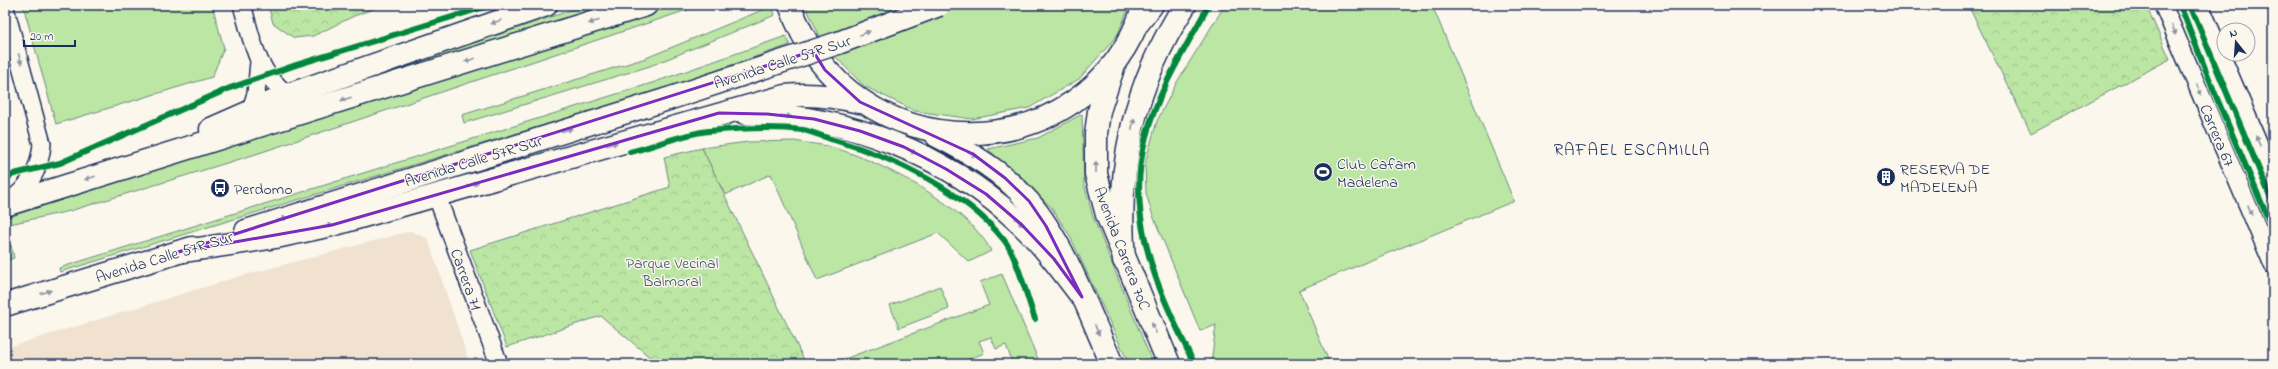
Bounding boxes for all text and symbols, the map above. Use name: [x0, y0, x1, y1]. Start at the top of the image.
one-way arrow: [588, 19, 600, 25]
one-way arrow: [489, 20, 501, 26]
scale bar: [24, 22, 75, 48]
north arrow: [2216, 22, 2256, 62]
one-way arrow: [2171, 24, 2177, 36]
text: N: [2227, 25, 2239, 42]
text: 20 m: [30, 28, 53, 46]
street label: Avenida Calle 57R Sur: [711, 29, 854, 96]
one-way arrow: [859, 30, 871, 36]
one-way arrow: [17, 53, 23, 65]
one-way arrow: [463, 57, 475, 63]
one-way arrow: [2196, 85, 2202, 96]
one-way arrow: [340, 97, 352, 103]
street label: Carrera 67: [2192, 101, 2240, 171]
one-way arrow: [780, 113, 792, 119]
one-way arrow: [1130, 118, 1136, 130]
one-way arrow: [561, 127, 573, 133]
street label: Avenida Calle 57R Sur: [402, 130, 545, 194]
one-way arrow: [2255, 135, 2261, 146]
district label: RAFAEL ESCAMILLA: [1554, 138, 1710, 163]
one-way arrow: [606, 141, 618, 147]
one-way arrow: [905, 147, 917, 154]
one-way arrow: [966, 151, 978, 158]
place label: Club Cafam Madelena: [1337, 153, 1416, 195]
place label: RESERVA DE MADELENA: [1900, 158, 1990, 200]
one-way arrow: [1093, 160, 1099, 173]
sports icon: Club Cafam Madelena: [1312, 161, 1334, 183]
building icon: RESERVA DE MADELENA: [1875, 166, 1897, 188]
one-way arrow: [84, 176, 96, 182]
bus stop icon: Perdomo: [209, 177, 231, 199]
place label: Perdomo: [234, 178, 292, 202]
one-way arrow: [467, 180, 479, 186]
street label: Avenida Carrera 70C: [1087, 184, 1156, 314]
one-way arrow: [2246, 204, 2253, 216]
one-way arrow: [276, 216, 288, 222]
one-way arrow: [1013, 218, 1024, 227]
one-way arrow: [321, 223, 333, 229]
street label: Avenida Calle 57R Sur: [93, 226, 236, 290]
street label: Carrera 71: [443, 246, 487, 314]
park label: Parque Vecinal Balmoral: [626, 252, 719, 294]
one-way arrow: [41, 289, 53, 295]
one-way arrow: [1150, 322, 1156, 334]
one-way arrow: [1094, 325, 1100, 336]

